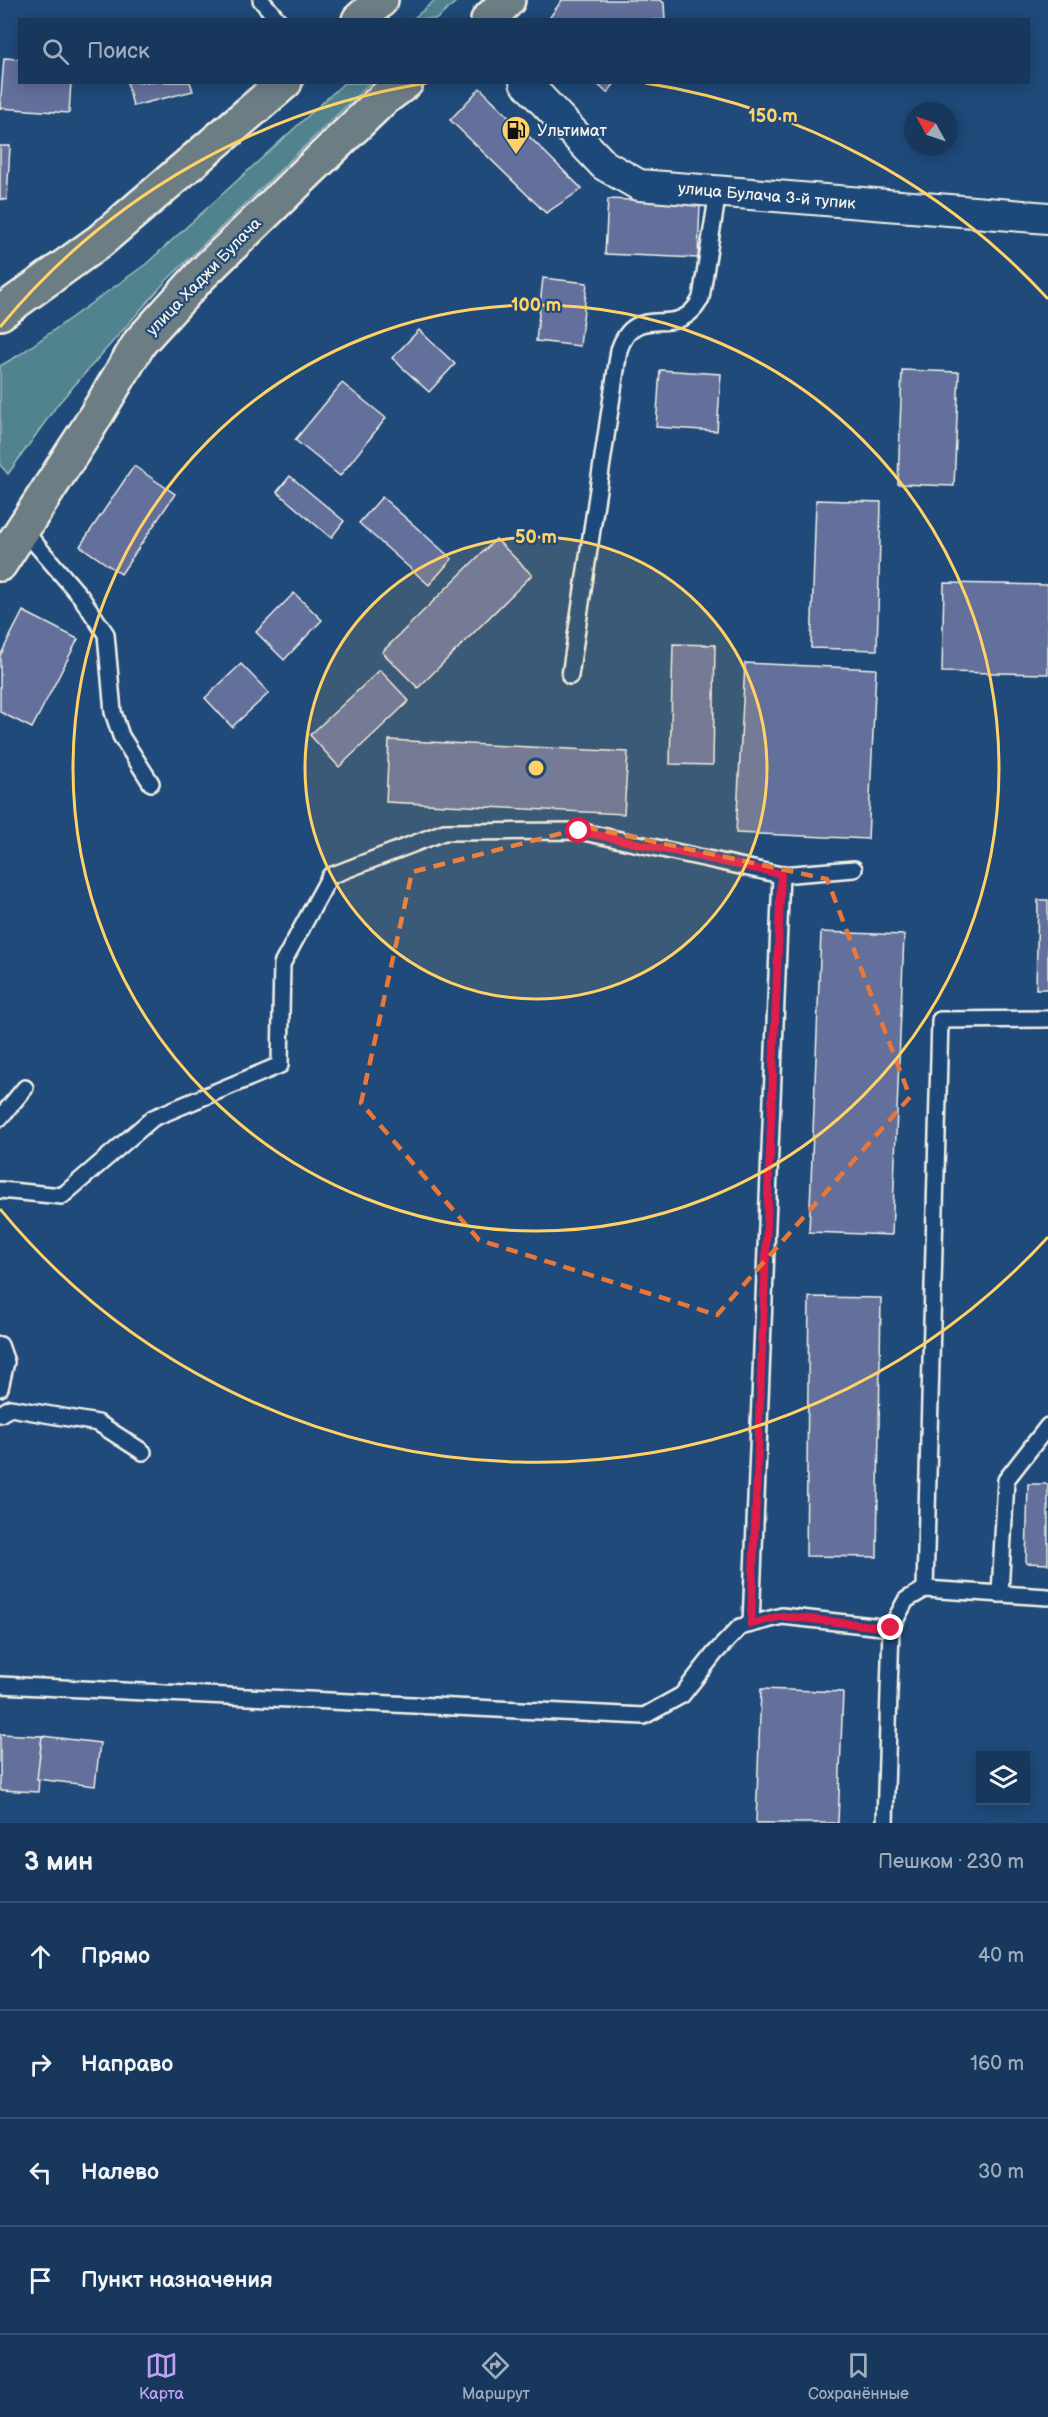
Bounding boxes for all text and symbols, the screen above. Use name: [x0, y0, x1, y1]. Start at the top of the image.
search box: [18, 18, 1030, 84]
icon: search: [39, 35, 72, 68]
text: Поиск: [87, 38, 150, 65]
north arrow: [904, 102, 958, 156]
text: 150 m: [748, 106, 798, 127]
fuel station icon: Ультимат: [500, 114, 532, 156]
place label: Ультимат: [537, 122, 607, 141]
street label: улица Булача 3-й тупик: [677, 179, 857, 214]
street label: улица Хаджи Булача: [143, 214, 266, 340]
text: 100 m: [511, 295, 561, 316]
text: 50 m: [515, 527, 557, 548]
centre of rings: [526, 758, 546, 778]
route start: [565, 817, 591, 843]
route end: [877, 1614, 903, 1640]
map controls: [976, 1751, 1030, 1805]
button: layers: [976, 1751, 1030, 1805]
text: 3 мин: [24, 1847, 93, 1878]
text: Пешком · 230 m: [878, 1850, 1024, 1874]
icon: ahead: [24, 1940, 57, 1973]
text: Прямо: [81, 1943, 150, 1970]
text: 40 m: [978, 1944, 1024, 1968]
icon: right: [24, 2048, 57, 2081]
text: Направо: [81, 2051, 173, 2078]
text: 160 m: [970, 2052, 1024, 2076]
icon: left: [24, 2156, 57, 2189]
text: Налево: [81, 2159, 159, 2186]
text: 30 m: [978, 2160, 1024, 2184]
icon: arrive: [24, 2264, 57, 2297]
text: Пункт назначения: [81, 2267, 273, 2294]
tab: Карта: [139, 2349, 184, 2404]
tab: Маршрут: [462, 2349, 530, 2404]
tab: Сохранённые: [808, 2349, 909, 2404]

